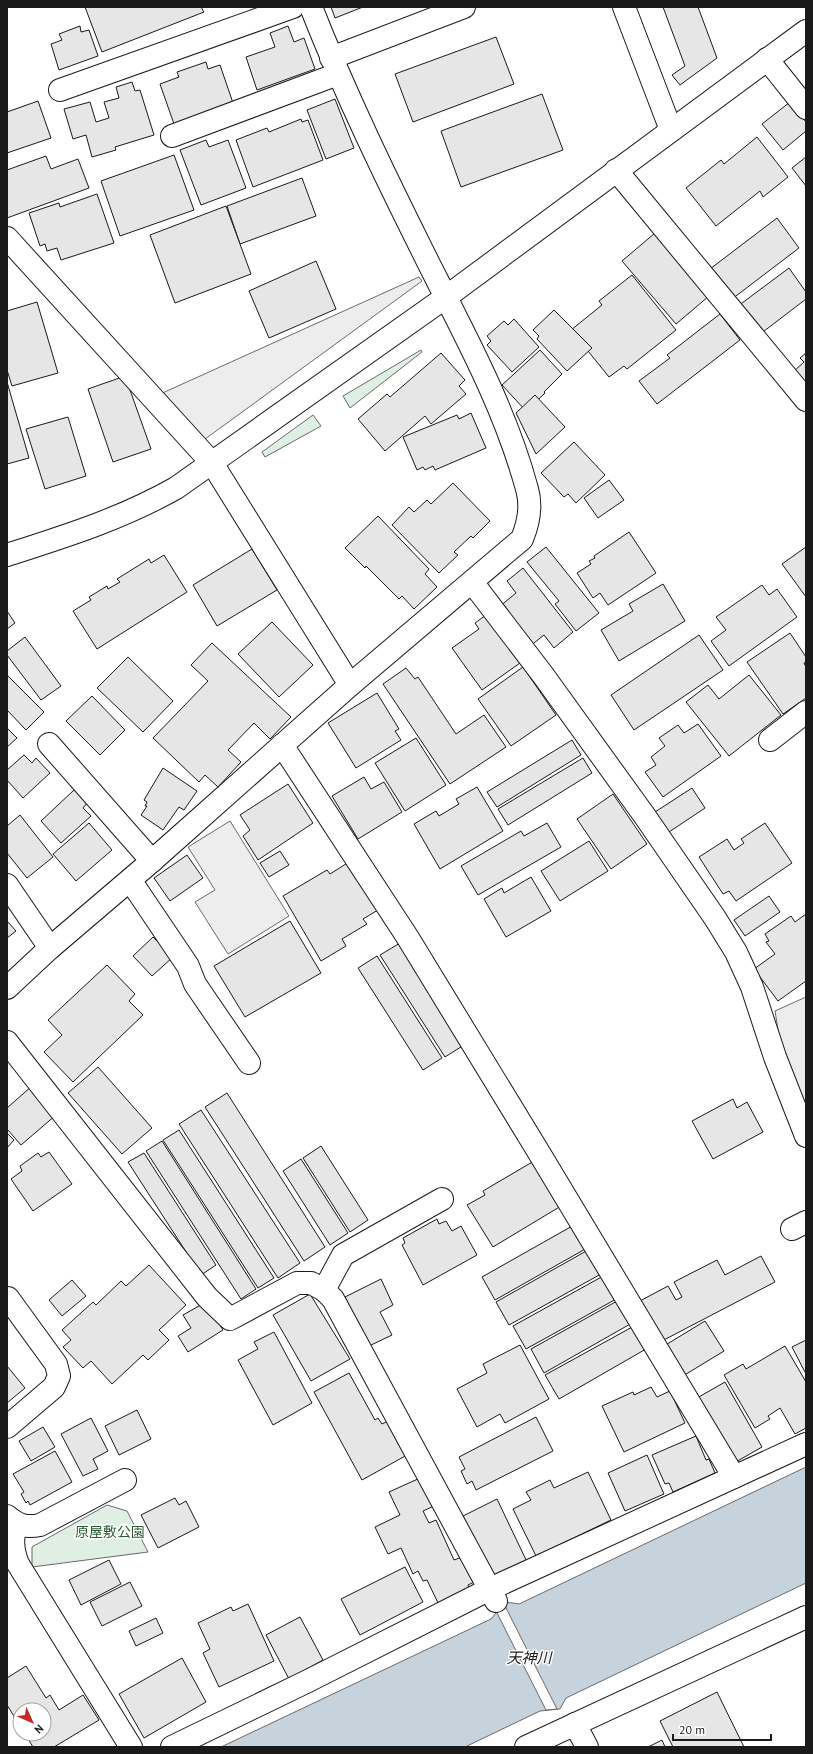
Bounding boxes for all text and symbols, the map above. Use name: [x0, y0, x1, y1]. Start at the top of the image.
park label: 原屋敷公園: [75, 1523, 145, 1541]
water label: 天神川: [506, 1648, 553, 1667]
north arrow: [12, 1702, 52, 1742]
scale bar: [673, 1716, 771, 1742]
text: N: [32, 1722, 47, 1737]
text: 20 m: [679, 1722, 705, 1737]

